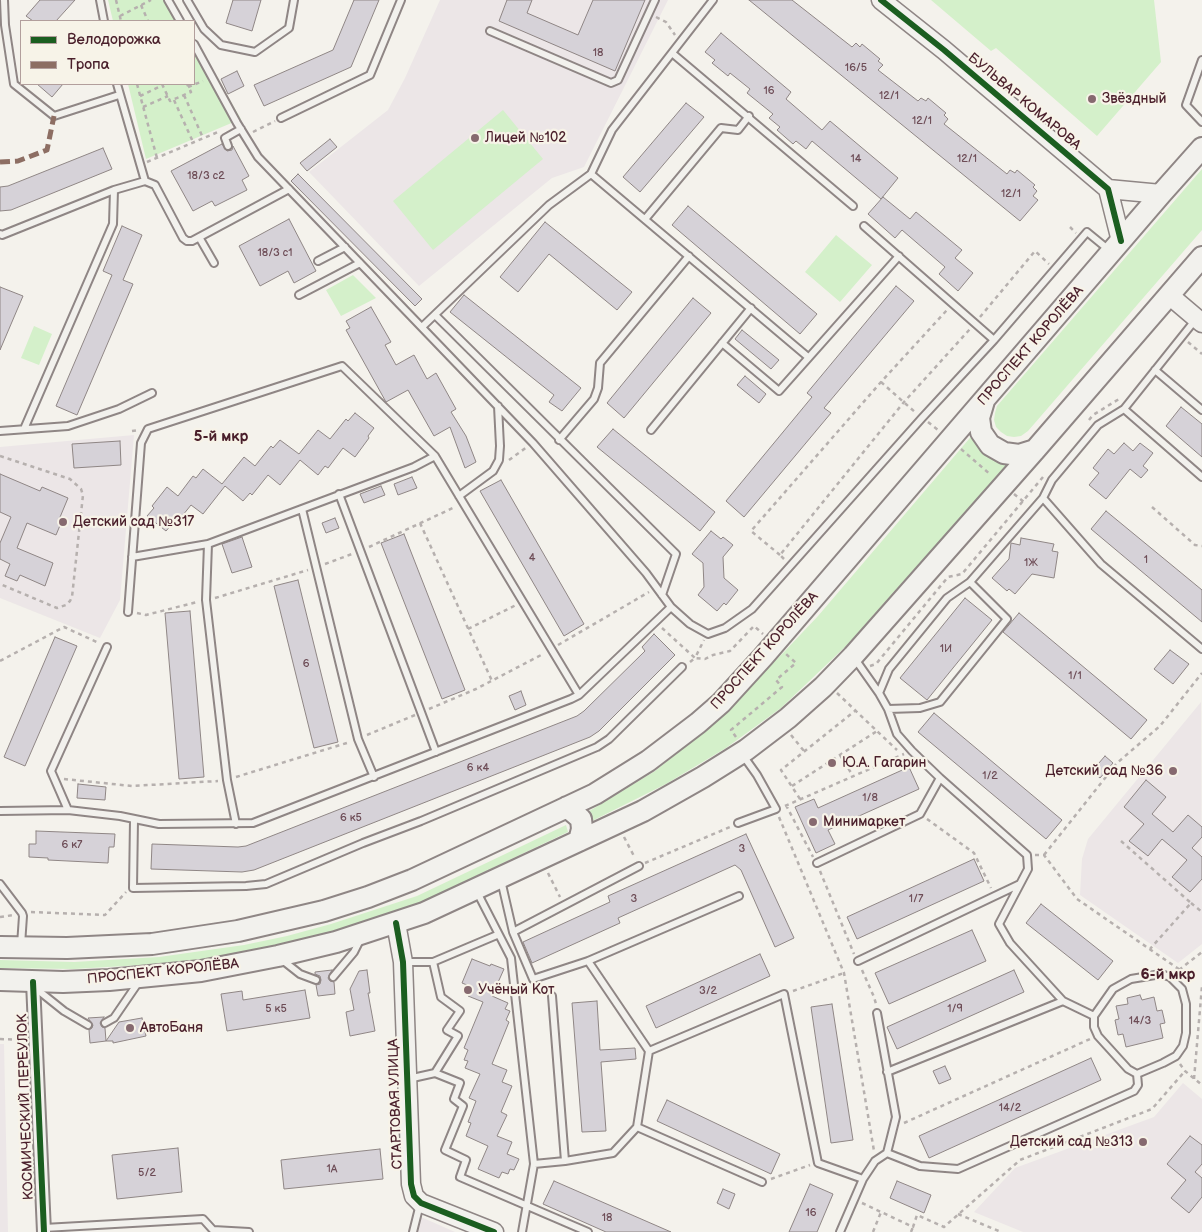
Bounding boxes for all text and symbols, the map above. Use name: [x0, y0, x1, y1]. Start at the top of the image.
legend: [20, 20, 195, 85]
text: Велодорожка: [67, 30, 161, 49]
house number: 18: [593, 46, 603, 60]
street label: БУЛЬВАР КОМАРОВА: [964, 50, 1084, 154]
text: Тропа: [67, 55, 110, 74]
house number: 16/5: [845, 61, 867, 75]
house number: 16: [764, 84, 774, 98]
house number: 12/1: [879, 89, 899, 103]
place label: Звёздный: [1102, 91, 1166, 107]
marker: Звёздный: [1086, 93, 1098, 105]
house number: 12/1: [912, 114, 932, 128]
place label: Лицей №102: [485, 130, 566, 146]
marker: Лицей №102: [469, 132, 481, 144]
house number: 14: [851, 152, 861, 166]
house number: 12/1: [957, 152, 977, 166]
house number: 18/3 с2: [187, 169, 225, 183]
house number: 12/1: [1001, 187, 1021, 201]
house number: 18/3 с1: [257, 246, 293, 260]
street label: ПРОСПЕКТ КОРОЛЁВА: [975, 283, 1087, 409]
district label: 5-й мкр: [194, 428, 248, 446]
place label: Детский сад №317: [73, 514, 194, 530]
marker: Детский сад №317: [57, 516, 69, 528]
house number: 4: [529, 551, 535, 565]
house number: 1: [1144, 553, 1148, 567]
house number: 1Ж: [1024, 556, 1038, 570]
street label: ПРОСПЕКТ КОРОЛЁВА: [708, 589, 822, 713]
house number: 1И: [940, 642, 952, 656]
house number: 6: [303, 657, 309, 671]
house number: 1/1: [1068, 669, 1082, 683]
place label: Ю.А. Гагарин: [842, 755, 926, 771]
marker: Ю.А. Гагарин: [826, 757, 838, 769]
house number: 6 к4: [467, 761, 489, 775]
place label: Детский сад №36: [1046, 763, 1163, 779]
marker: Детский сад №36: [1167, 765, 1179, 777]
house number: 1/2: [982, 769, 998, 783]
house number: 1/8: [862, 791, 878, 805]
house number: 6 к5: [340, 811, 362, 825]
place label: Минимаркет: [823, 814, 905, 830]
marker: Минимаркет: [807, 816, 819, 828]
house number: 6 к7: [62, 838, 82, 852]
house number: 3: [739, 842, 745, 856]
house number: 3: [631, 892, 637, 906]
house number: 1/7: [909, 892, 923, 906]
street label: ПРОСПЕКТ КОРОЛЁВА: [86, 956, 240, 988]
district label: 6-й мкр: [1141, 966, 1195, 984]
place label: Учёный Кот: [478, 982, 554, 998]
marker: Учёный Кот: [462, 984, 474, 996]
house number: 3/2: [699, 984, 717, 998]
house number: 5 к5: [265, 1002, 287, 1016]
house number: 1/9: [947, 1002, 963, 1016]
street label: КОСМИЧЕСКИЙ ПЕРЕУЛОК: [14, 1014, 38, 1200]
house number: 14/3: [1129, 1014, 1151, 1028]
place label: АвтоБаня: [140, 1020, 203, 1036]
marker: АвтоБаня: [124, 1022, 136, 1034]
street label: СТАРТОВАЯ УЛИЦА: [385, 1038, 407, 1170]
house number: 14/2: [999, 1101, 1021, 1115]
place label: Детский сад №313: [1010, 1134, 1133, 1150]
marker: Детский сад №313: [1137, 1136, 1149, 1148]
house number: 1А: [327, 1162, 337, 1176]
house number: 5/2: [138, 1166, 156, 1180]
house number: 16: [806, 1206, 816, 1220]
house number: 18: [602, 1211, 612, 1225]

